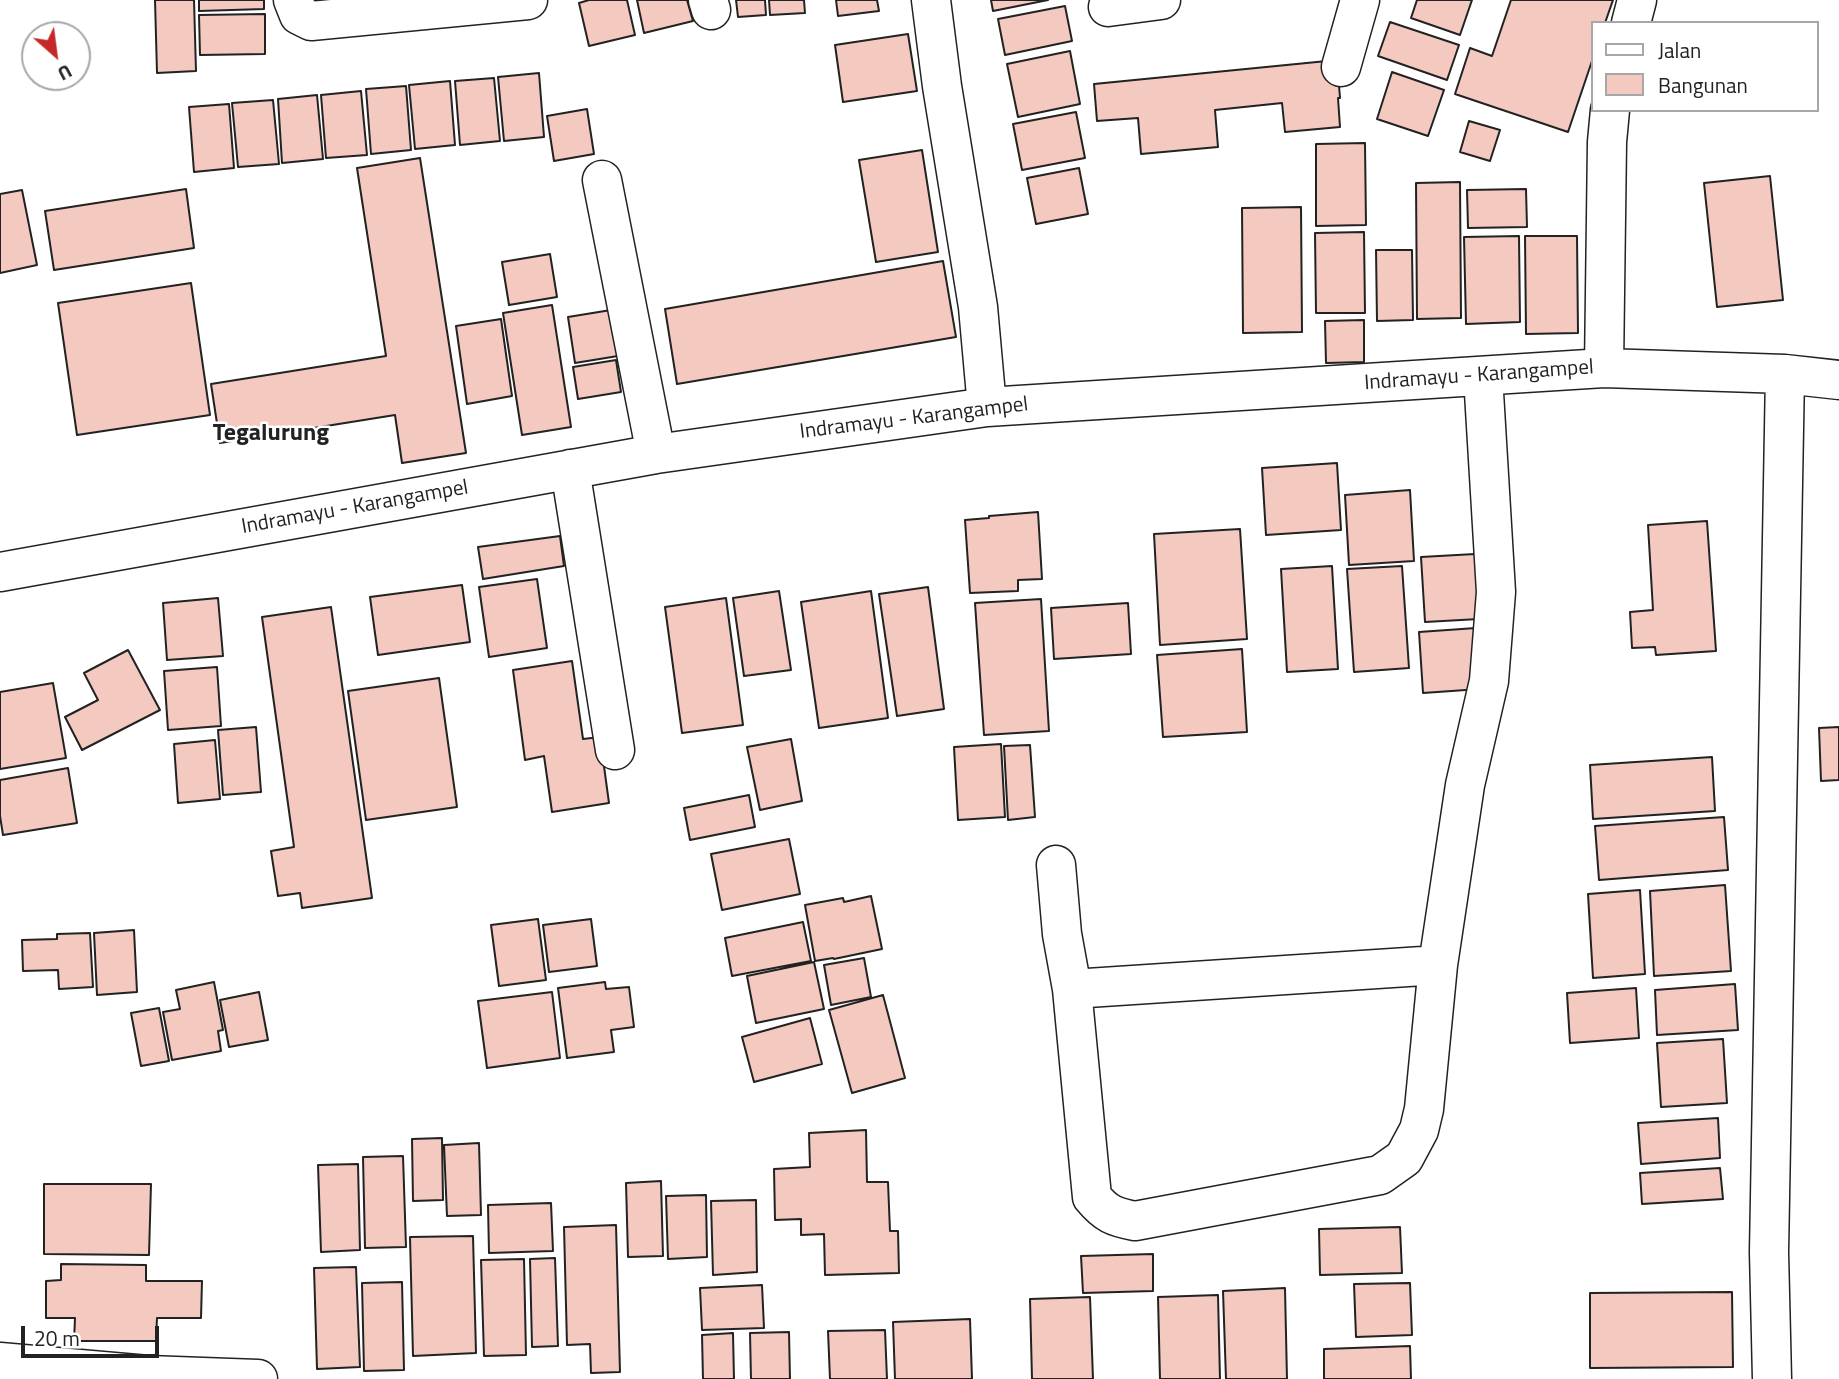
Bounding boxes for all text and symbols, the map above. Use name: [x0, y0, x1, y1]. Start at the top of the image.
north arrow: [21, 21, 91, 91]
legend: [1590, 21, 1818, 112]
text: Jalan: [1658, 34, 1701, 66]
text: U: [53, 57, 77, 89]
text: Bangunan: [1658, 69, 1748, 101]
street label: Indramayu - Karangampel: [1363, 355, 1595, 397]
street label: Indramayu - Karangampel: [798, 392, 1030, 446]
district label: Tegalurung: [213, 420, 329, 448]
street label: Indramayu - Karangampel: [240, 476, 470, 540]
scale bar: [24, 1312, 163, 1356]
text: 20 m: [34, 1322, 80, 1354]

